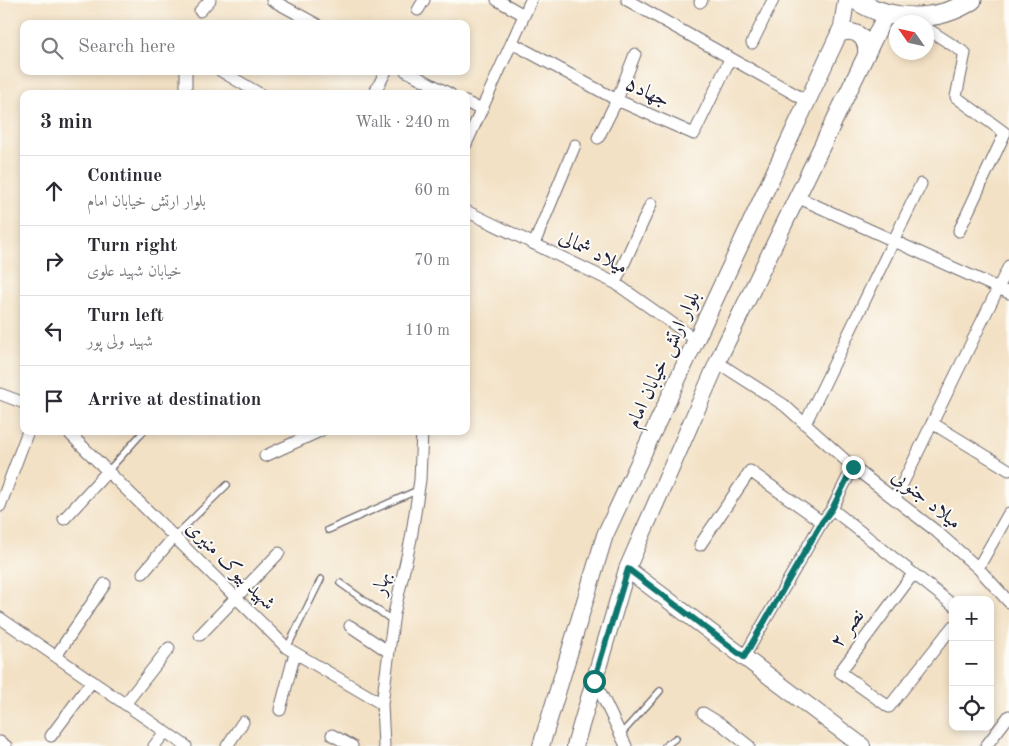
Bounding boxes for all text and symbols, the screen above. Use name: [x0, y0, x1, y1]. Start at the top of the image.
north arrow: [889, 15, 934, 60]
search box: [20, 20, 470, 75]
icon: search: [38, 34, 66, 62]
text: Search here: [78, 38, 175, 57]
street label: جهاد۵: [622, 74, 672, 112]
text: 3 min: [40, 112, 93, 133]
text: Walk · 240 m: [355, 115, 450, 131]
text: Continue: [87, 167, 162, 186]
icon: ahead: [40, 177, 68, 205]
text: 60 m: [414, 183, 450, 199]
text: بلوار ارتش خیابان امام: [87, 194, 206, 210]
street label: میلاد شمالی: [555, 227, 631, 279]
text: Turn right: [87, 237, 177, 256]
icon: right: [40, 247, 68, 275]
text: 70 m: [414, 253, 450, 269]
text: خیابان شهید علوی: [87, 264, 182, 280]
street label: بلوار ارتش خیابان امام: [624, 289, 710, 434]
text: Turn left: [87, 307, 164, 326]
icon: left: [40, 317, 68, 345]
text: 110 m: [405, 323, 450, 339]
text: شهید ولی پور: [87, 334, 153, 350]
icon: arrive: [40, 387, 68, 415]
text: Arrive at destination: [87, 391, 261, 410]
route end: [842, 456, 865, 479]
street label: میلاد جنوبی: [886, 466, 964, 536]
street label: شهید بیوک منیری: [181, 517, 279, 615]
street label: بهار: [369, 571, 395, 600]
map controls: [949, 596, 994, 731]
button: +: [949, 596, 994, 641]
street label: نصر ۲: [827, 606, 870, 653]
button: −: [949, 641, 994, 686]
route start: [583, 670, 606, 693]
button: locate: [949, 686, 994, 731]

